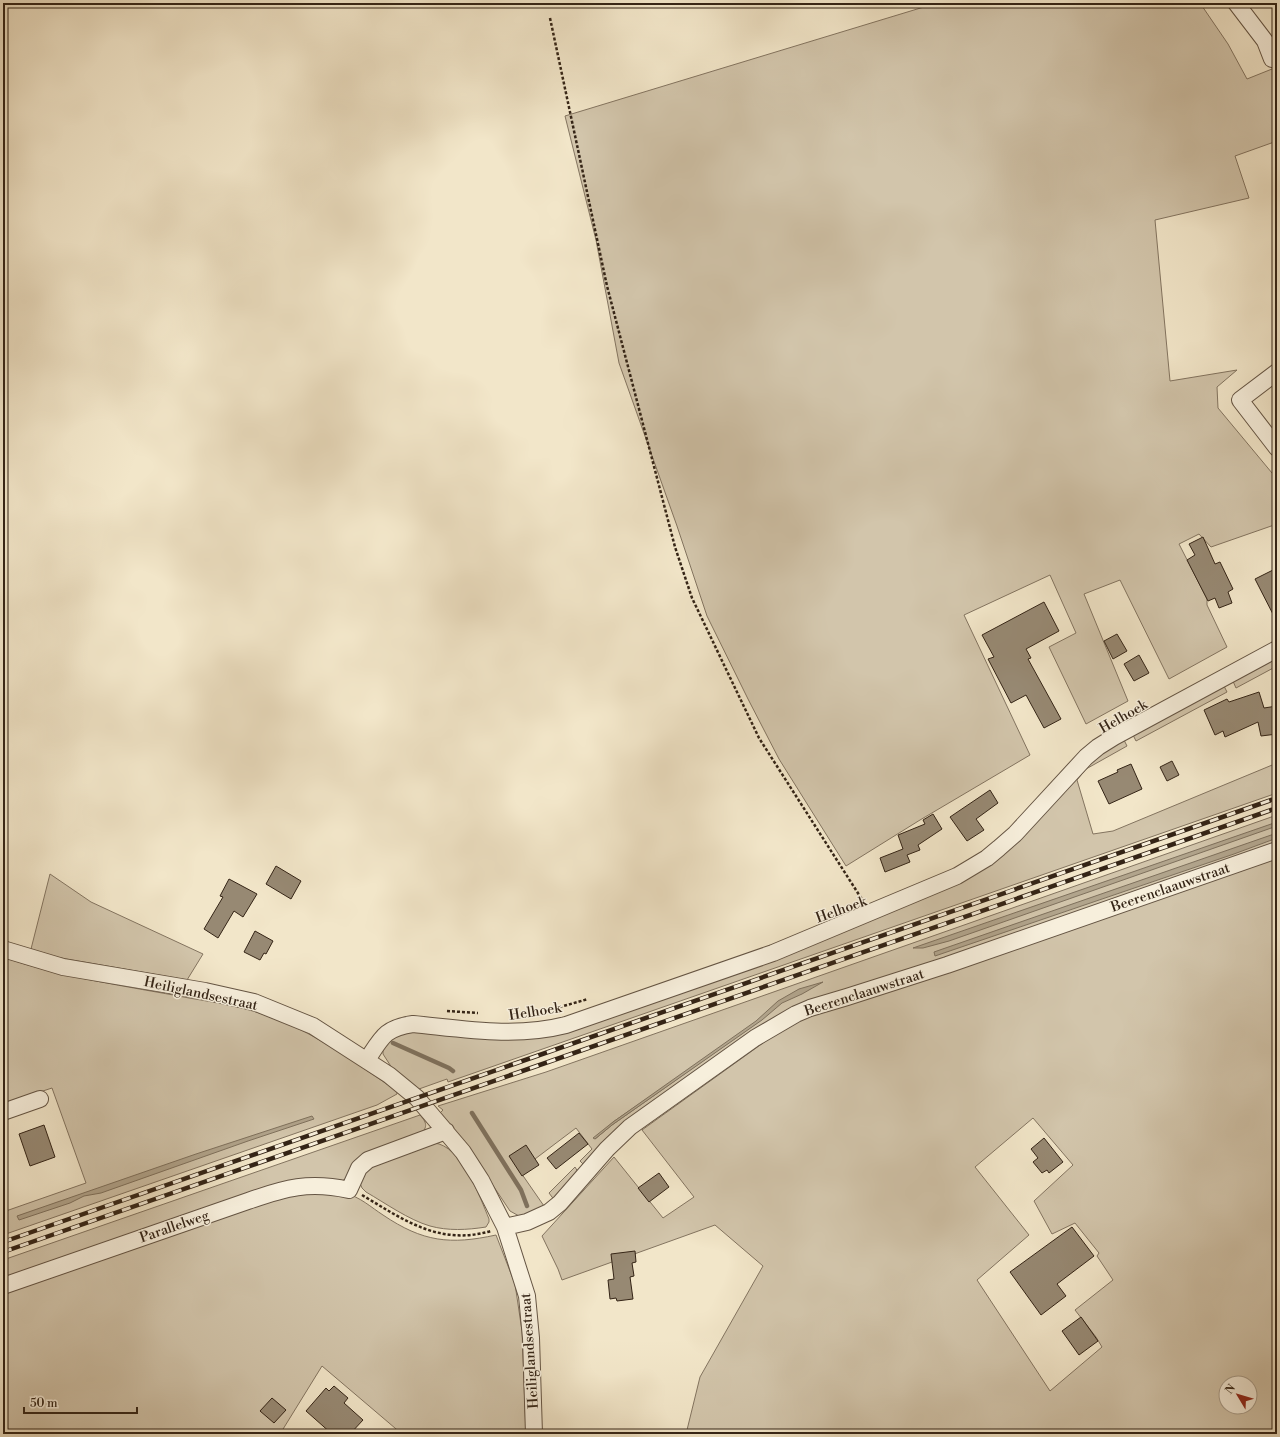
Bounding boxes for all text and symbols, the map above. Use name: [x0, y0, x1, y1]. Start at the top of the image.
street label: Helhoek: [1096, 695, 1152, 738]
street label: Beerenclaauwstraat: [1107, 859, 1232, 917]
street label: Helhoek: [813, 892, 870, 927]
street label: Beerenclaauwstraat: [801, 965, 926, 1021]
street label: Heiliglandsestraat: [142, 973, 259, 1015]
street label: Helhoek: [508, 999, 563, 1025]
street label: Parallelweg: [137, 1206, 212, 1247]
street label: Heiliglandsestraat: [517, 1292, 543, 1409]
north arrow: [1218, 1375, 1258, 1415]
text: N: [1223, 1381, 1239, 1397]
scale bar: [24, 1389, 137, 1415]
text: 50 m: [30, 1396, 58, 1411]

